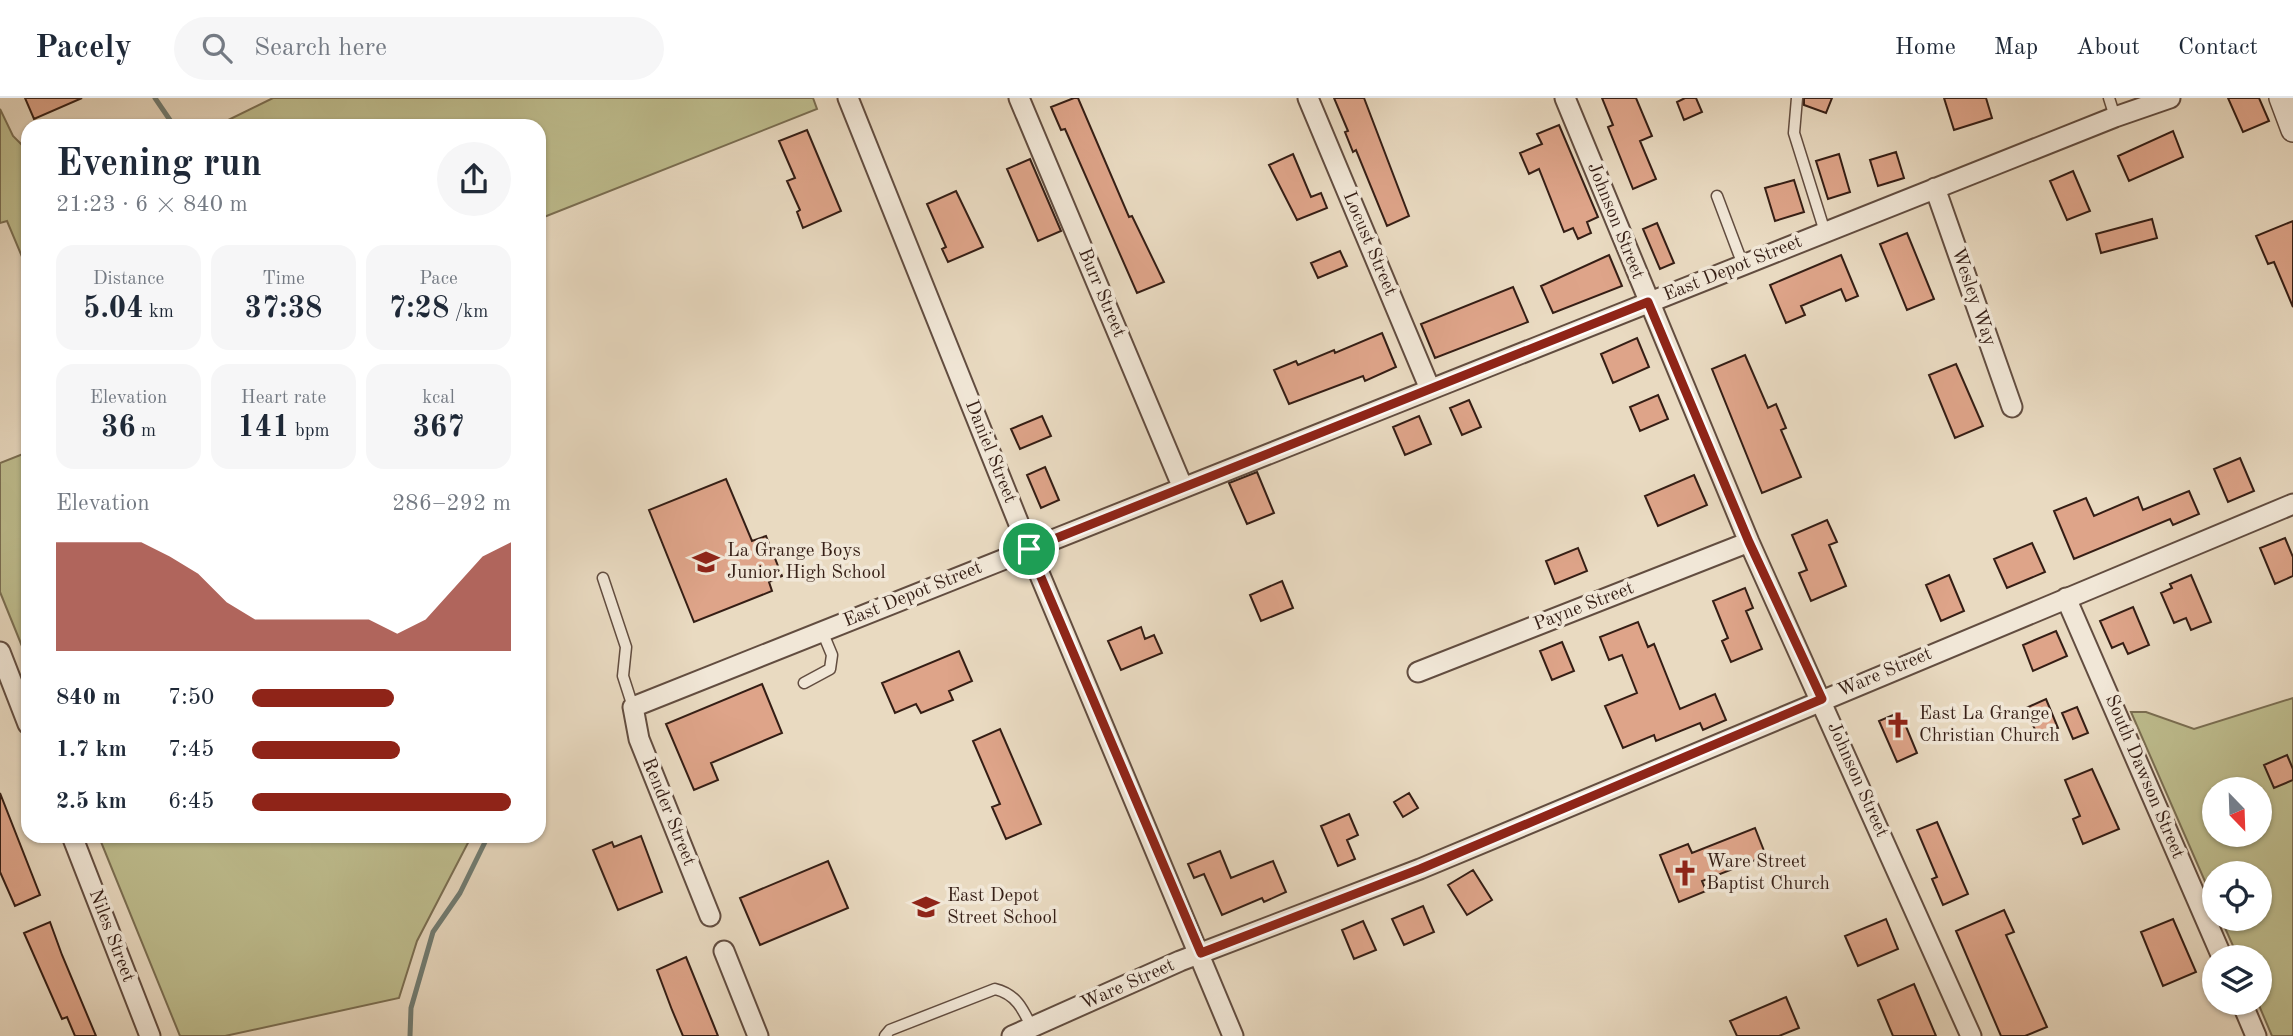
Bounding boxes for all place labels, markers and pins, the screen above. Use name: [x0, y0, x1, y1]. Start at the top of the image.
pin: [999, 519, 1059, 579]
place label: La Grange Boys Junior High School: [727, 542, 886, 583]
school or university icon: La Grange Boys Junior High School: [691, 547, 721, 577]
place label: East La Grange Christian Church: [1919, 705, 2060, 746]
church icon: East La Grange Christian Church: [1883, 710, 1913, 740]
place label: Ware Street Baptist Church: [1706, 853, 1830, 894]
church icon: Ware Street Baptist Church: [1670, 858, 1700, 888]
place label: East Depot Street School: [947, 887, 1057, 928]
school or university icon: East Depot Street School: [911, 892, 941, 922]

